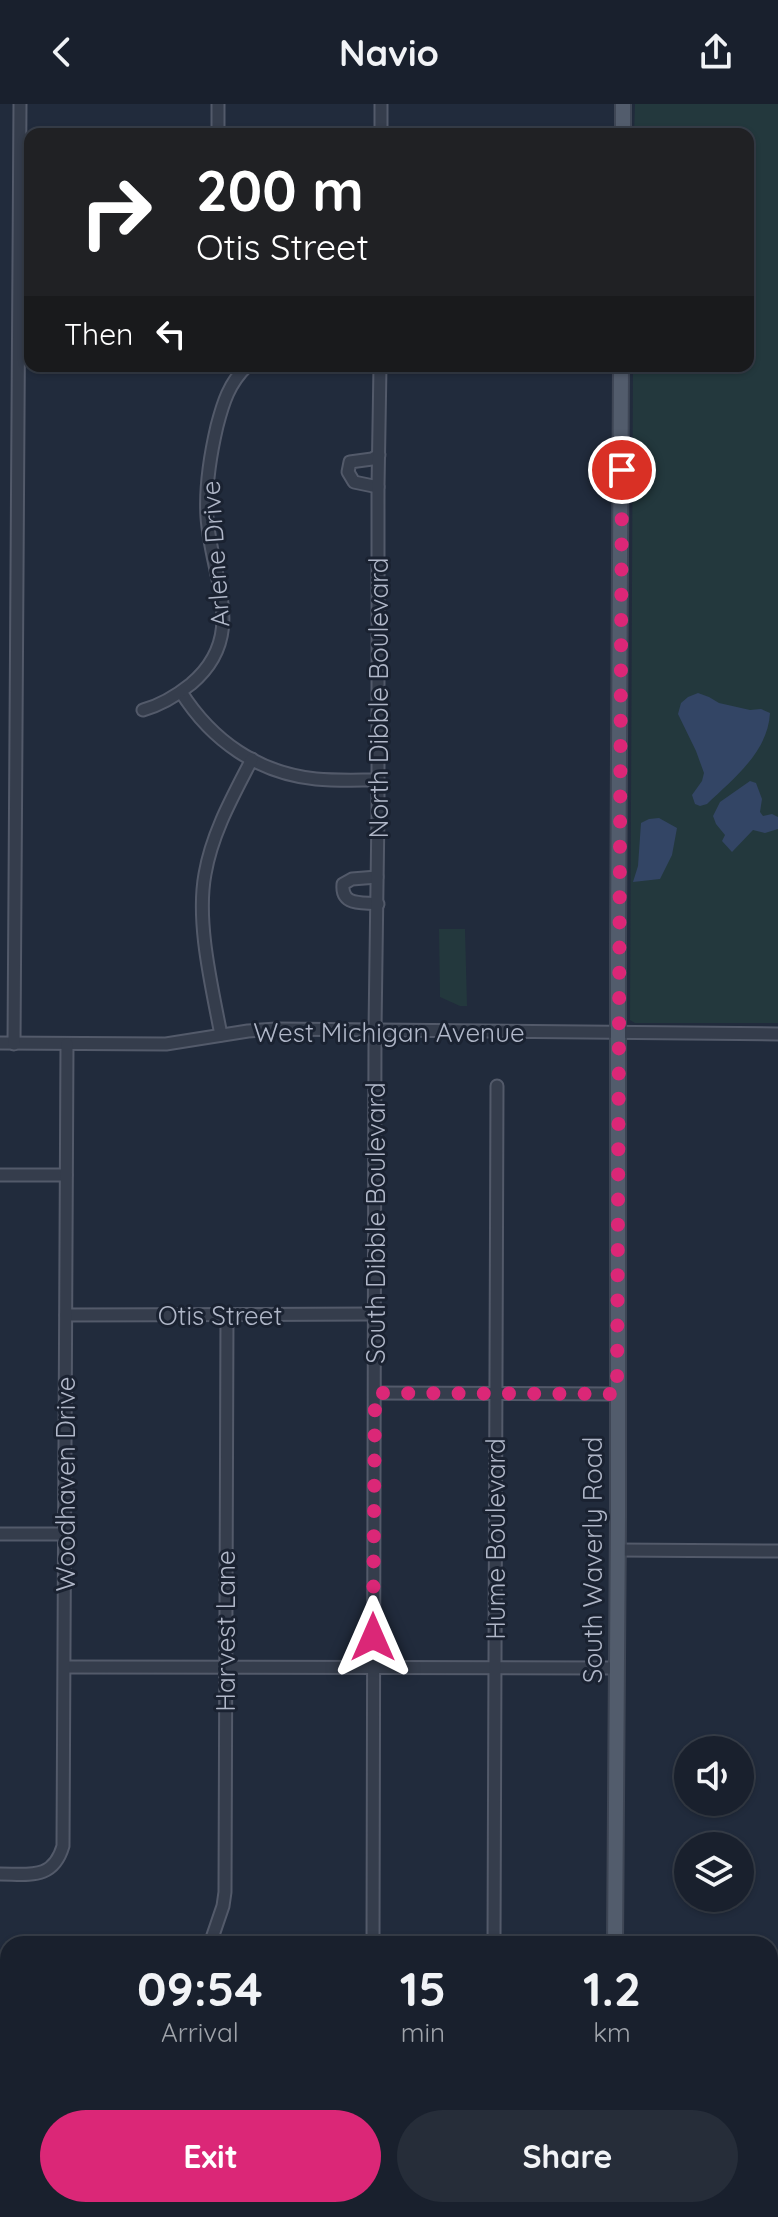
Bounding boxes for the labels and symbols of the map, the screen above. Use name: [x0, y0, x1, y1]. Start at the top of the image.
pin: [588, 436, 656, 504]
street label: Arlene Drive: [193, 480, 237, 628]
street label: North Dibble Boulevard: [362, 558, 395, 838]
street label: West Michigan Avenue: [253, 1016, 525, 1049]
street label: South Dibble Boulevard: [359, 1082, 392, 1364]
street label: Otis Street: [158, 1299, 282, 1332]
street label: Woodhaven Drive: [49, 1376, 82, 1592]
street label: South Waverly Road: [576, 1437, 609, 1683]
street label: Hume Boulevard: [479, 1438, 512, 1640]
street label: Harvest Lane: [209, 1550, 242, 1712]
position arrow: [331, 1595, 415, 1679]

